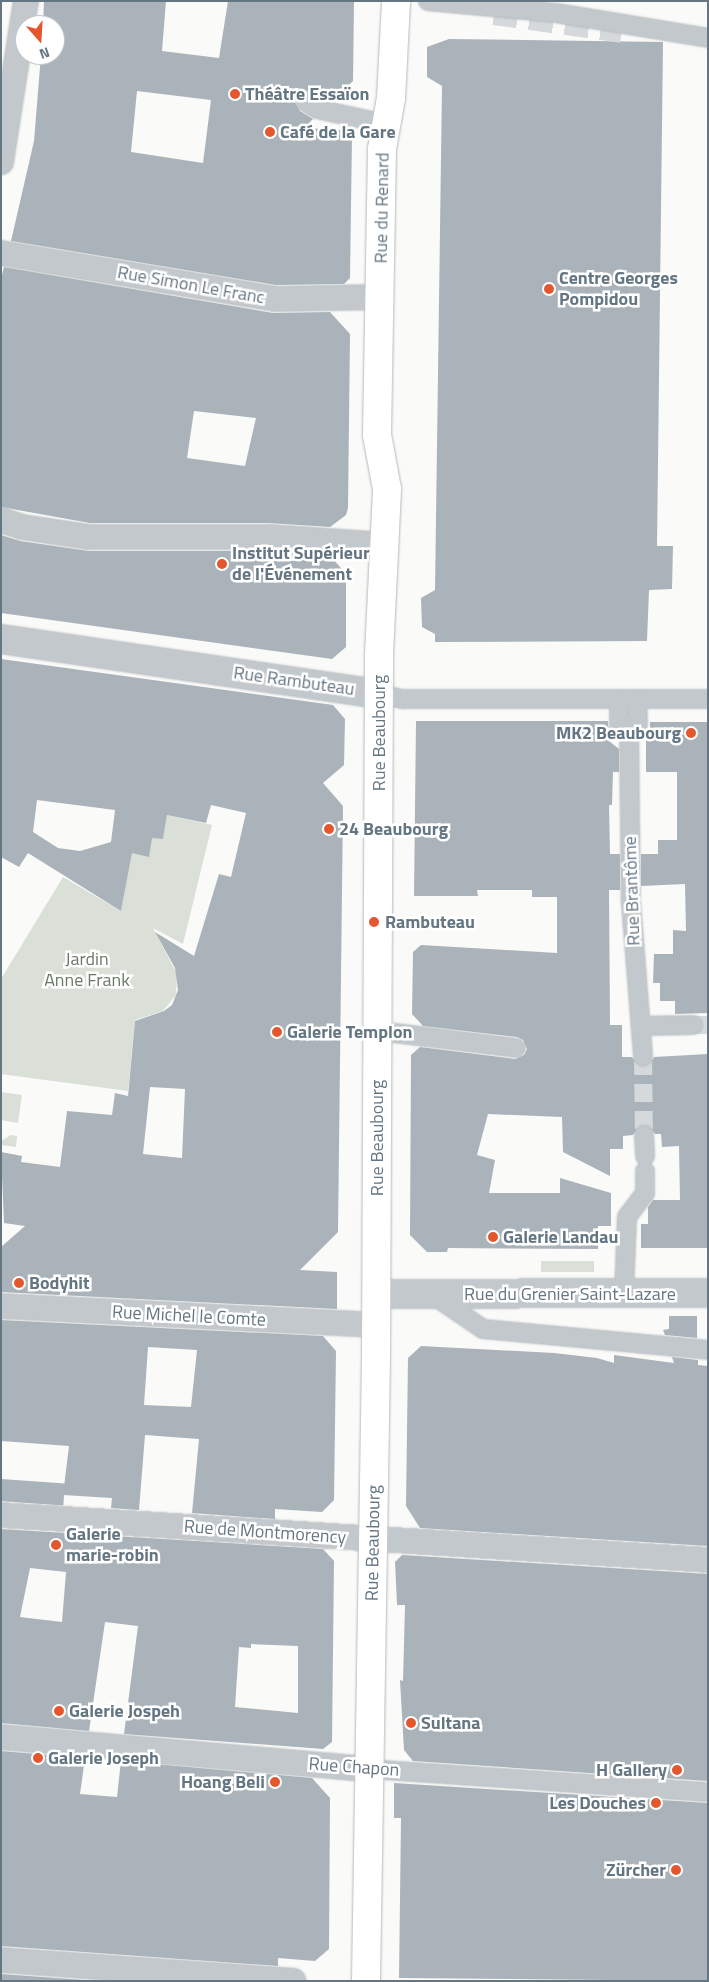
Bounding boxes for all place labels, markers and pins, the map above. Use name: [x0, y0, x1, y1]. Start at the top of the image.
place label: Théâtre Essaïon: [245, 83, 370, 105]
marker: Théâtre Essaïon: [229, 88, 241, 100]
place label: Café de la Gare: [280, 121, 396, 143]
marker: Café de la Gare: [264, 126, 276, 138]
place label: Centre Georges Pompidou: [559, 268, 678, 310]
marker: Centre Georges Pompidou: [543, 283, 555, 295]
place label: Institut Supérieur de l'Événement: [232, 543, 370, 586]
marker: Institut Supérieur de l'Événement: [216, 558, 228, 570]
place label: MK2 Beaubourg: [556, 722, 681, 744]
marker: MK2 Beaubourg: [685, 727, 697, 739]
place label: 24 Beaubourg: [339, 818, 448, 840]
marker: 24 Beaubourg: [323, 823, 335, 835]
place label: Rambuteau: [385, 911, 475, 933]
marker: Rambuteau: [367, 915, 381, 929]
place label: Galerie Templon: [287, 1021, 412, 1043]
marker: Galerie Templon: [271, 1026, 283, 1038]
place label: Galerie Landau: [503, 1226, 618, 1248]
marker: Galerie Landau: [487, 1231, 499, 1243]
place label: Bodyhit: [29, 1272, 90, 1294]
marker: Bodyhit: [13, 1277, 25, 1289]
place label: Galerie marie-robin: [66, 1524, 159, 1566]
marker: Galerie marie-robin: [50, 1539, 62, 1551]
place label: Galerie Jospeh: [69, 1700, 180, 1722]
marker: Galerie Jospeh: [53, 1705, 65, 1717]
place label: Sultana: [421, 1712, 481, 1734]
marker: Sultana: [405, 1717, 417, 1729]
place label: Galerie Joseph: [48, 1747, 159, 1769]
marker: Galerie Joseph: [32, 1752, 44, 1764]
place label: H Gallery: [596, 1759, 667, 1781]
marker: H Gallery: [671, 1764, 683, 1776]
place label: Hoang Beli: [181, 1771, 265, 1793]
marker: Hoang Beli: [269, 1776, 281, 1788]
place label: Les Douches: [549, 1792, 646, 1814]
marker: Les Douches: [650, 1797, 662, 1809]
place label: Zürcher: [606, 1859, 666, 1881]
marker: Zürcher: [670, 1864, 682, 1876]

